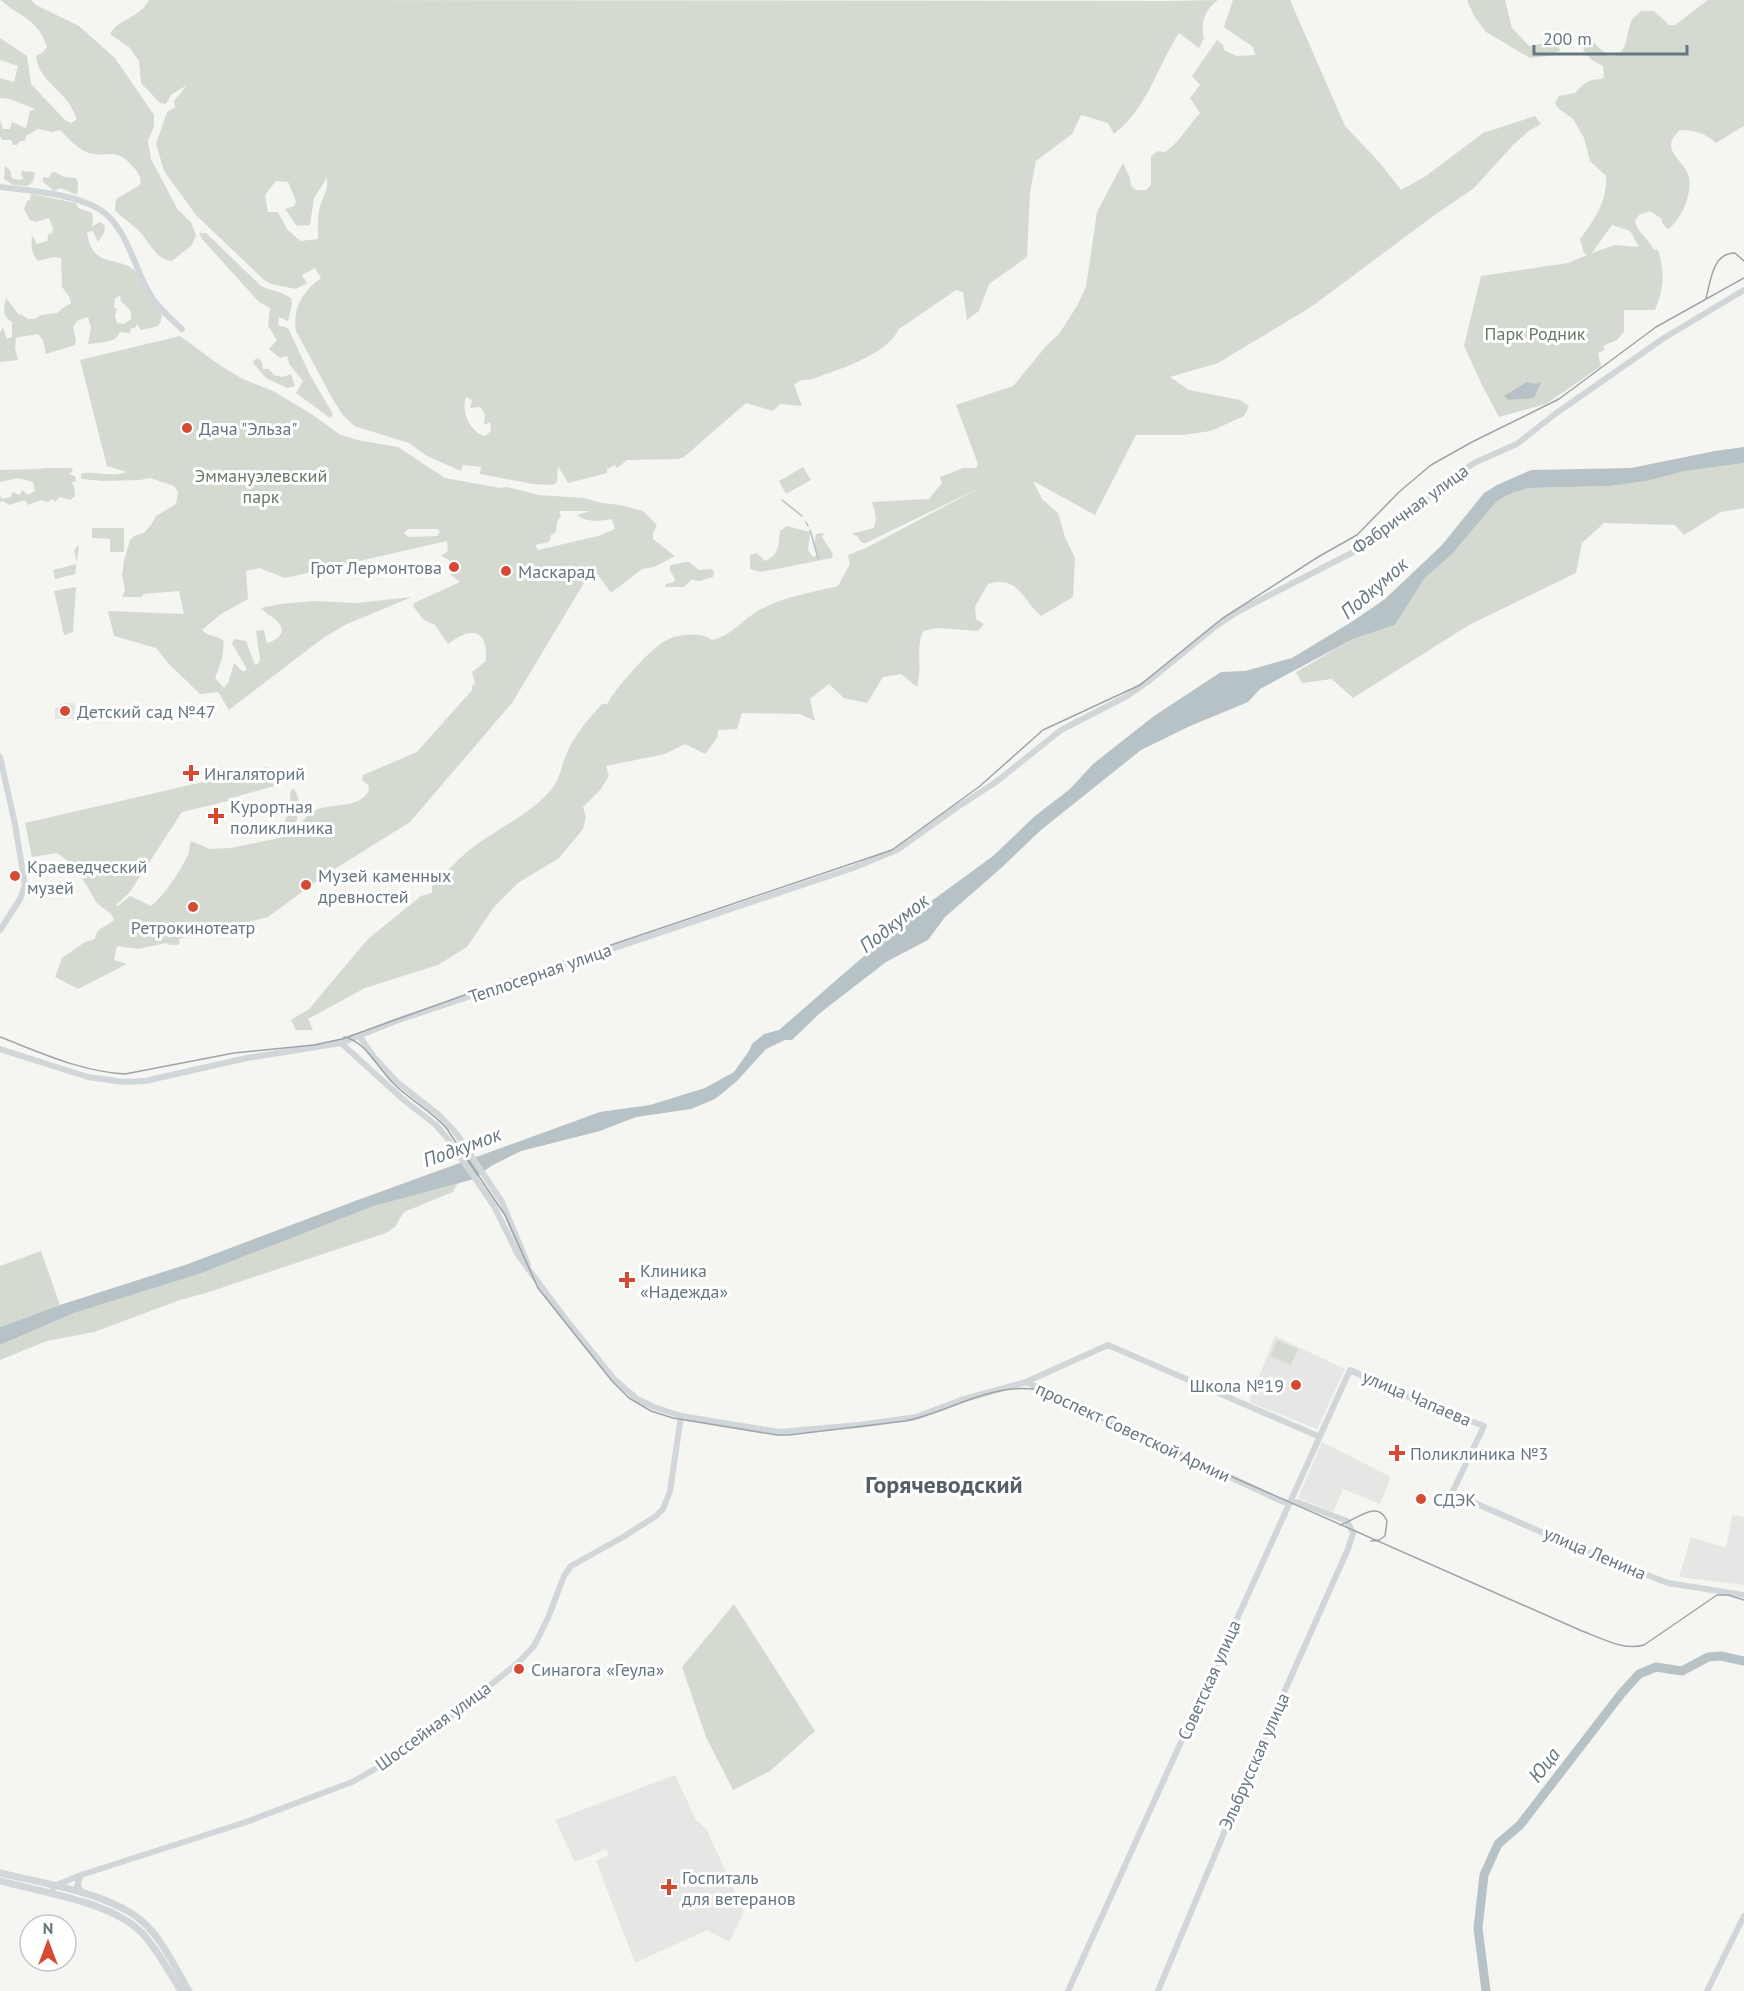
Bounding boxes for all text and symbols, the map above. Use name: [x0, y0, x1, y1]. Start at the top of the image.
scale bar: [1534, 18, 1687, 56]
text: 200 m: [1543, 27, 1592, 50]
park label: Парк Родник: [1485, 322, 1586, 345]
place label: Дача "Эльза": [199, 417, 297, 440]
marker: Дача "Эльза": [180, 421, 194, 435]
street label: Фабричная улица: [1347, 459, 1473, 559]
park label: Эммануэлевский парк: [195, 464, 327, 508]
water label: Подкумок: [1335, 551, 1414, 625]
place label: Грот Лермонтова: [310, 556, 442, 579]
marker: Грот Лермонтова: [447, 560, 461, 574]
place label: Маскарад: [518, 560, 595, 583]
marker: Маскарад: [499, 564, 513, 578]
place label: Детский сад №47: [77, 700, 215, 723]
marker: Детский сад №47: [58, 704, 72, 718]
place label: Ингаляторий: [204, 762, 305, 785]
marker: Ингаляторий: [182, 764, 200, 782]
place label: Курортная поликлиника: [230, 795, 333, 839]
marker: Курортная поликлиника: [207, 807, 225, 825]
place label: Краеведческий музей: [27, 855, 147, 899]
place label: Музей каменных древностей: [318, 864, 451, 908]
marker: Краеведческий музей: [8, 869, 22, 883]
marker: Музей каменных древностей: [299, 878, 313, 892]
water label: Подкумок: [854, 887, 935, 958]
marker: Ретрокинотеатр: [186, 900, 200, 914]
place label: Ретрокинотеатр: [131, 916, 255, 939]
street label: Теплосерная улица: [466, 938, 614, 1008]
water label: Подкумок: [419, 1121, 506, 1173]
place label: Клиника «Надежда»: [640, 1259, 728, 1303]
marker: Клиника «Надежда»: [618, 1271, 636, 1289]
street label: улица Чапаева: [1359, 1365, 1475, 1431]
place label: Школа №19: [1189, 1374, 1284, 1397]
street label: проспект Советской Армии: [1032, 1377, 1234, 1487]
marker: Школа №19: [1289, 1378, 1303, 1392]
place label: Поликлиника №3: [1410, 1442, 1548, 1465]
marker: Поликлиника №3: [1388, 1444, 1406, 1462]
district label: Горячеводский: [865, 1469, 1023, 1500]
place label: СДЭК: [1433, 1488, 1476, 1511]
marker: СДЭК: [1414, 1492, 1428, 1506]
street label: улица Ленина: [1540, 1521, 1650, 1585]
street label: Советская улица: [1172, 1616, 1246, 1744]
place label: Синагога «Геула»: [531, 1658, 664, 1681]
marker: Синагога «Геула»: [512, 1662, 526, 1676]
street label: Шоссейная улица: [371, 1676, 495, 1776]
street label: Эльбрусская улица: [1214, 1689, 1294, 1833]
water label: Юца: [1522, 1742, 1566, 1788]
place label: Госпиталь для ветеранов: [682, 1866, 796, 1910]
marker: Госпиталь для ветеранов: [660, 1878, 678, 1896]
north arrow: [18, 1913, 78, 1973]
text: N: [43, 1918, 53, 1938]

